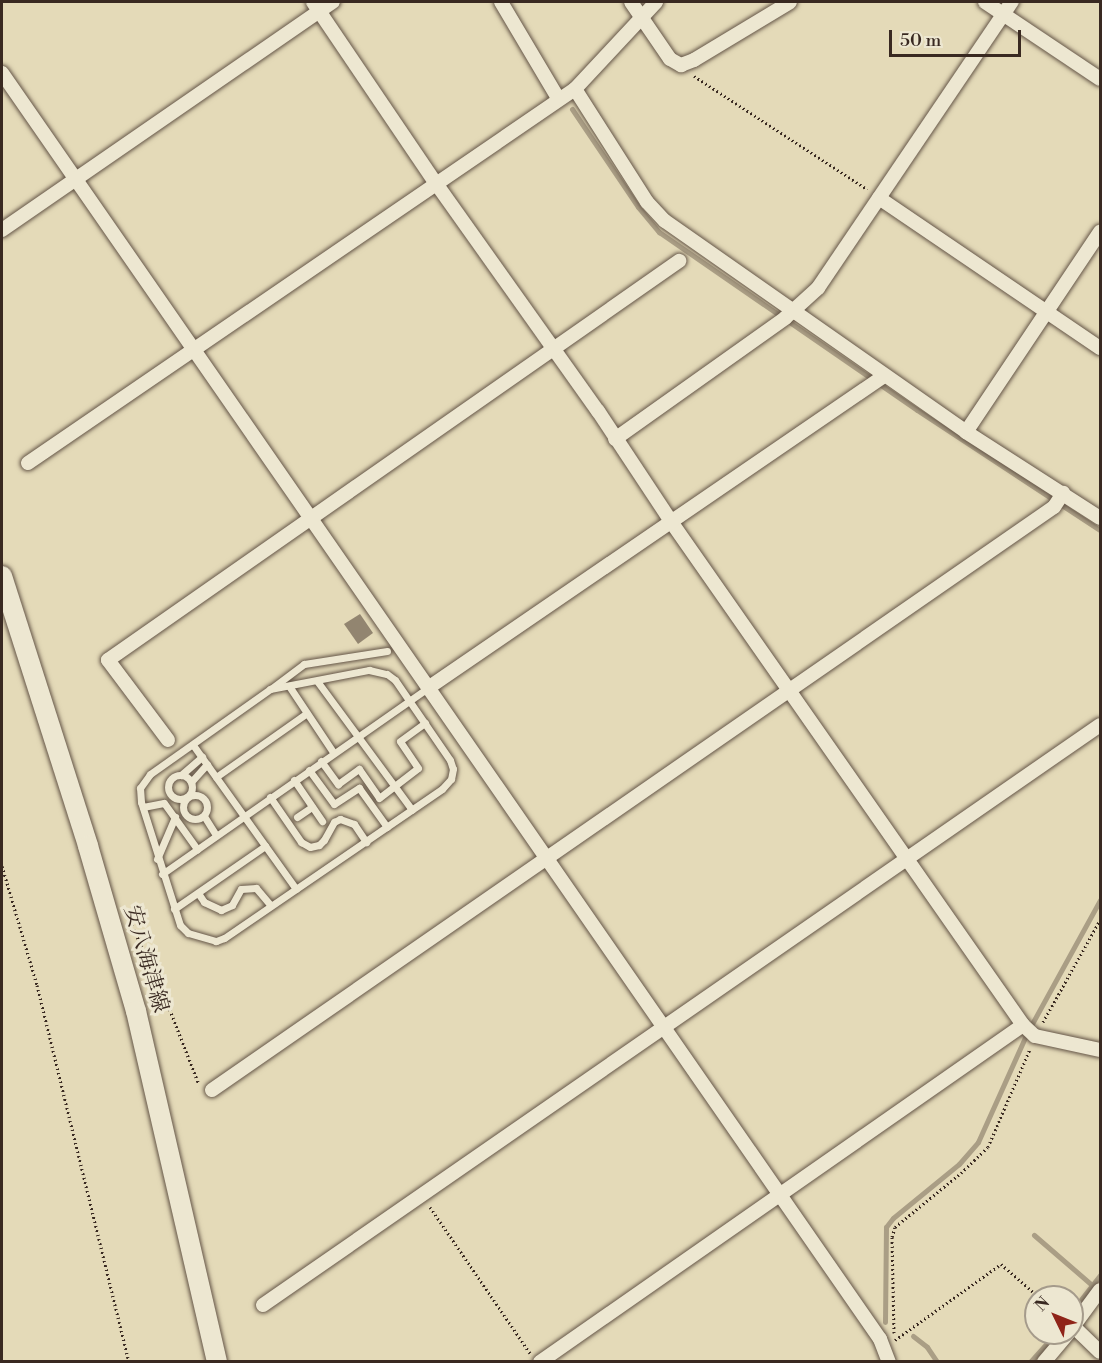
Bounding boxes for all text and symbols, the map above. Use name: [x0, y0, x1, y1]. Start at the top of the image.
scale bar: [892, 18, 1024, 56]
text: 50 m: [900, 29, 941, 52]
street label: 安八海津線: [118, 902, 174, 1016]
north arrow: [1024, 1285, 1084, 1345]
text: N: [1031, 1293, 1054, 1316]

